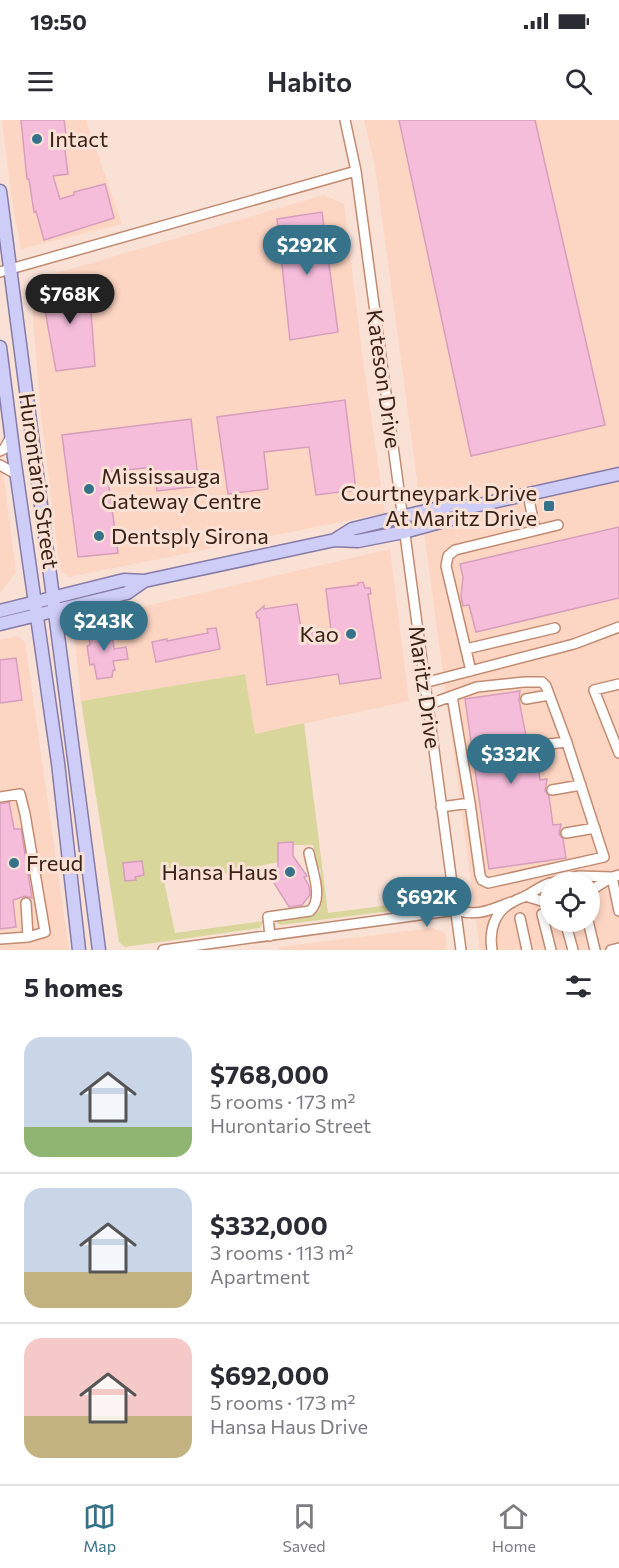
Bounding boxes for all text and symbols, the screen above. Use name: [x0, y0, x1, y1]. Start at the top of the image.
text: 19:50: [30, 8, 87, 35]
icon: menu: [24, 65, 57, 98]
text: Habito: [267, 65, 352, 98]
icon: search: [562, 65, 595, 98]
place label: Intact: [49, 125, 108, 152]
marker: Intact: [30, 132, 44, 146]
pin: $292K: [265, 225, 349, 276]
text: $292K: [277, 232, 337, 256]
pin: $768K: [28, 274, 112, 325]
text: $768K: [39, 281, 101, 305]
street label: Kateson Drive: [361, 308, 408, 450]
street label: Hurontario Street: [14, 391, 65, 571]
place label: Mississauga Gateway Centre: [101, 462, 261, 514]
place label: Courtneypark Drive At Maritz Drive: [341, 479, 537, 531]
marker: Mississauga Gateway Centre: [82, 482, 96, 496]
marker: Courtneypark Drive At Maritz Drive: [542, 499, 556, 513]
place label: Dentsply Sirona: [111, 522, 269, 549]
marker: Dentsply Sirona: [92, 529, 106, 543]
pin: $243K: [62, 601, 146, 652]
text: $243K: [74, 608, 134, 632]
place label: Kao: [300, 620, 339, 647]
street label: Maritz Drive: [403, 624, 448, 750]
marker: Kao: [344, 627, 358, 641]
pin: $332K: [469, 734, 553, 785]
text: $332K: [481, 741, 541, 765]
place label: Freud: [26, 849, 83, 876]
marker: Freud: [7, 856, 21, 870]
place label: Hansa Haus: [161, 858, 278, 885]
marker: Hansa Haus: [283, 865, 297, 879]
map controls: [540, 872, 600, 932]
button: locate: [540, 872, 600, 932]
pin: $692K: [385, 877, 469, 928]
text: $692K: [396, 884, 458, 908]
icon: filters: [562, 970, 595, 1003]
text: 5 homes: [24, 971, 123, 1002]
text: $768,000: [210, 1058, 329, 1089]
icon: home: [72, 1061, 144, 1133]
text: 5 rooms · 173 m²: [210, 1089, 356, 1113]
text: Hurontario Street: [210, 1113, 371, 1137]
text: $332,000: [210, 1209, 328, 1240]
icon: home: [72, 1212, 144, 1284]
text: 3 rooms · 113 m²: [210, 1240, 354, 1264]
text: Apartment: [210, 1264, 310, 1288]
text: $692,000: [210, 1359, 329, 1390]
icon: home: [72, 1362, 144, 1434]
text: 5 rooms · 173 m²: [210, 1390, 356, 1414]
text: Hansa Haus Drive: [210, 1414, 368, 1438]
tab: Map: [83, 1500, 116, 1555]
tab: Saved: [282, 1500, 326, 1555]
tab: Home: [492, 1500, 536, 1555]

